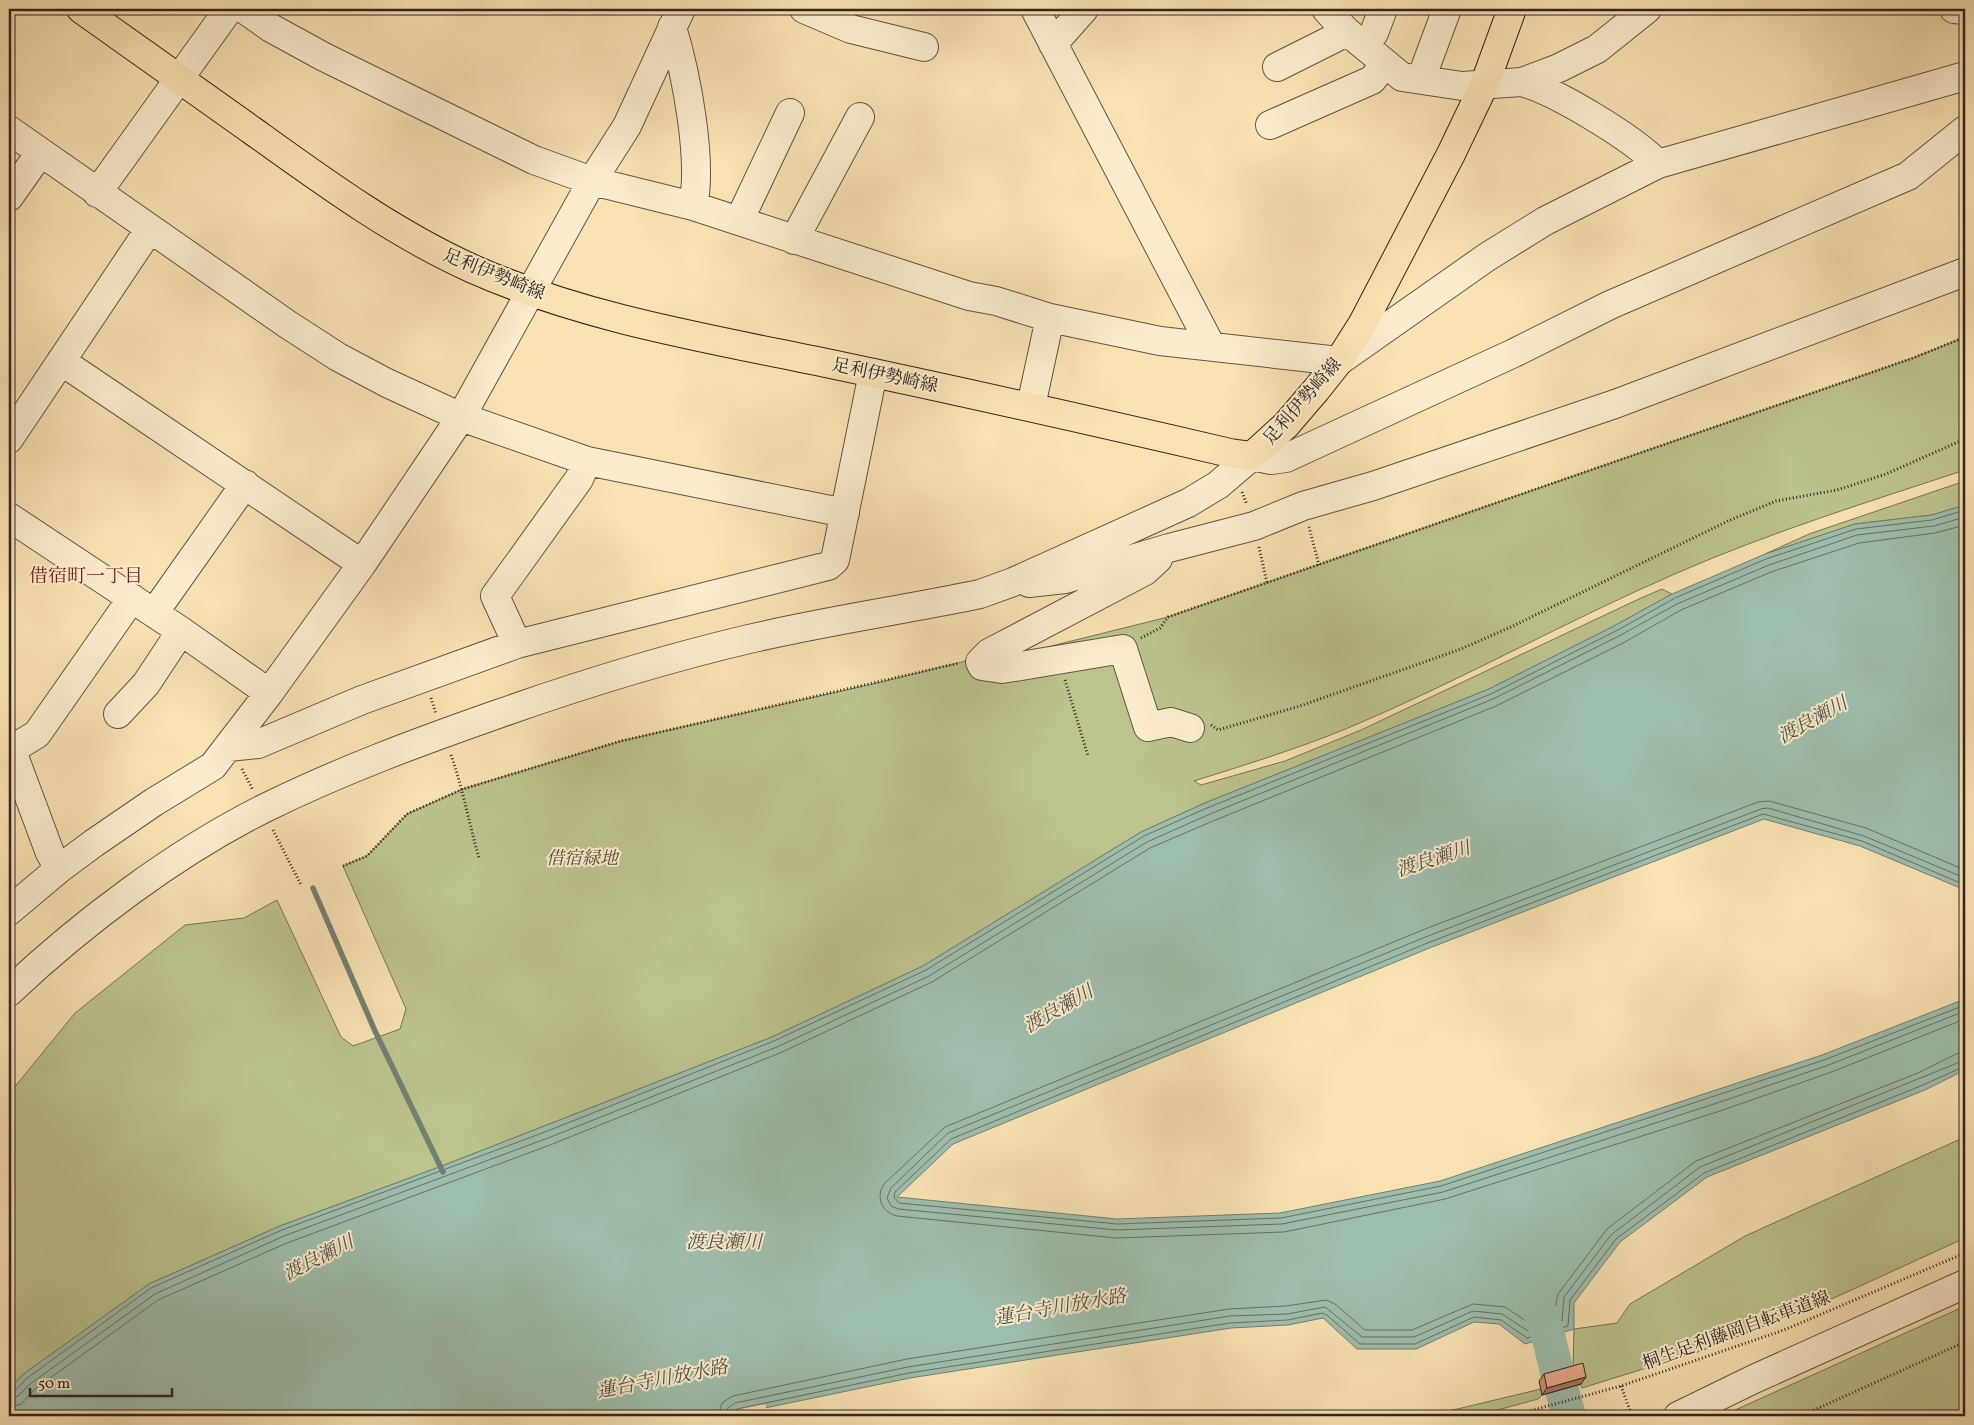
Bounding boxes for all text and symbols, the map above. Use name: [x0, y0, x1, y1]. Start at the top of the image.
street label: 足利伊勢崎線: [439, 244, 548, 307]
street label: 足利伊勢崎線: [829, 353, 940, 400]
street label: 足利伊勢崎線: [1258, 353, 1348, 451]
district label: 借宿町一丁目: [29, 564, 143, 590]
water label: 渡良瀬川: [1773, 690, 1854, 751]
water label: 渡良瀬川: [1393, 835, 1476, 884]
park label: 借宿緑地: [546, 847, 620, 872]
water label: 渡良瀬川: [1020, 978, 1100, 1040]
water label: 渡良瀬川: [279, 1229, 360, 1288]
water label: 渡良瀬川: [686, 1230, 764, 1256]
water label: 蓮台寺川放水路: [993, 1283, 1130, 1332]
street label: 桐生足利藤岡自転車道線: [1639, 1286, 1834, 1377]
water label: 蓮台寺川放水路: [595, 1354, 732, 1405]
scale bar: [30, 1365, 172, 1397]
text: 50 m: [38, 1374, 70, 1395]

